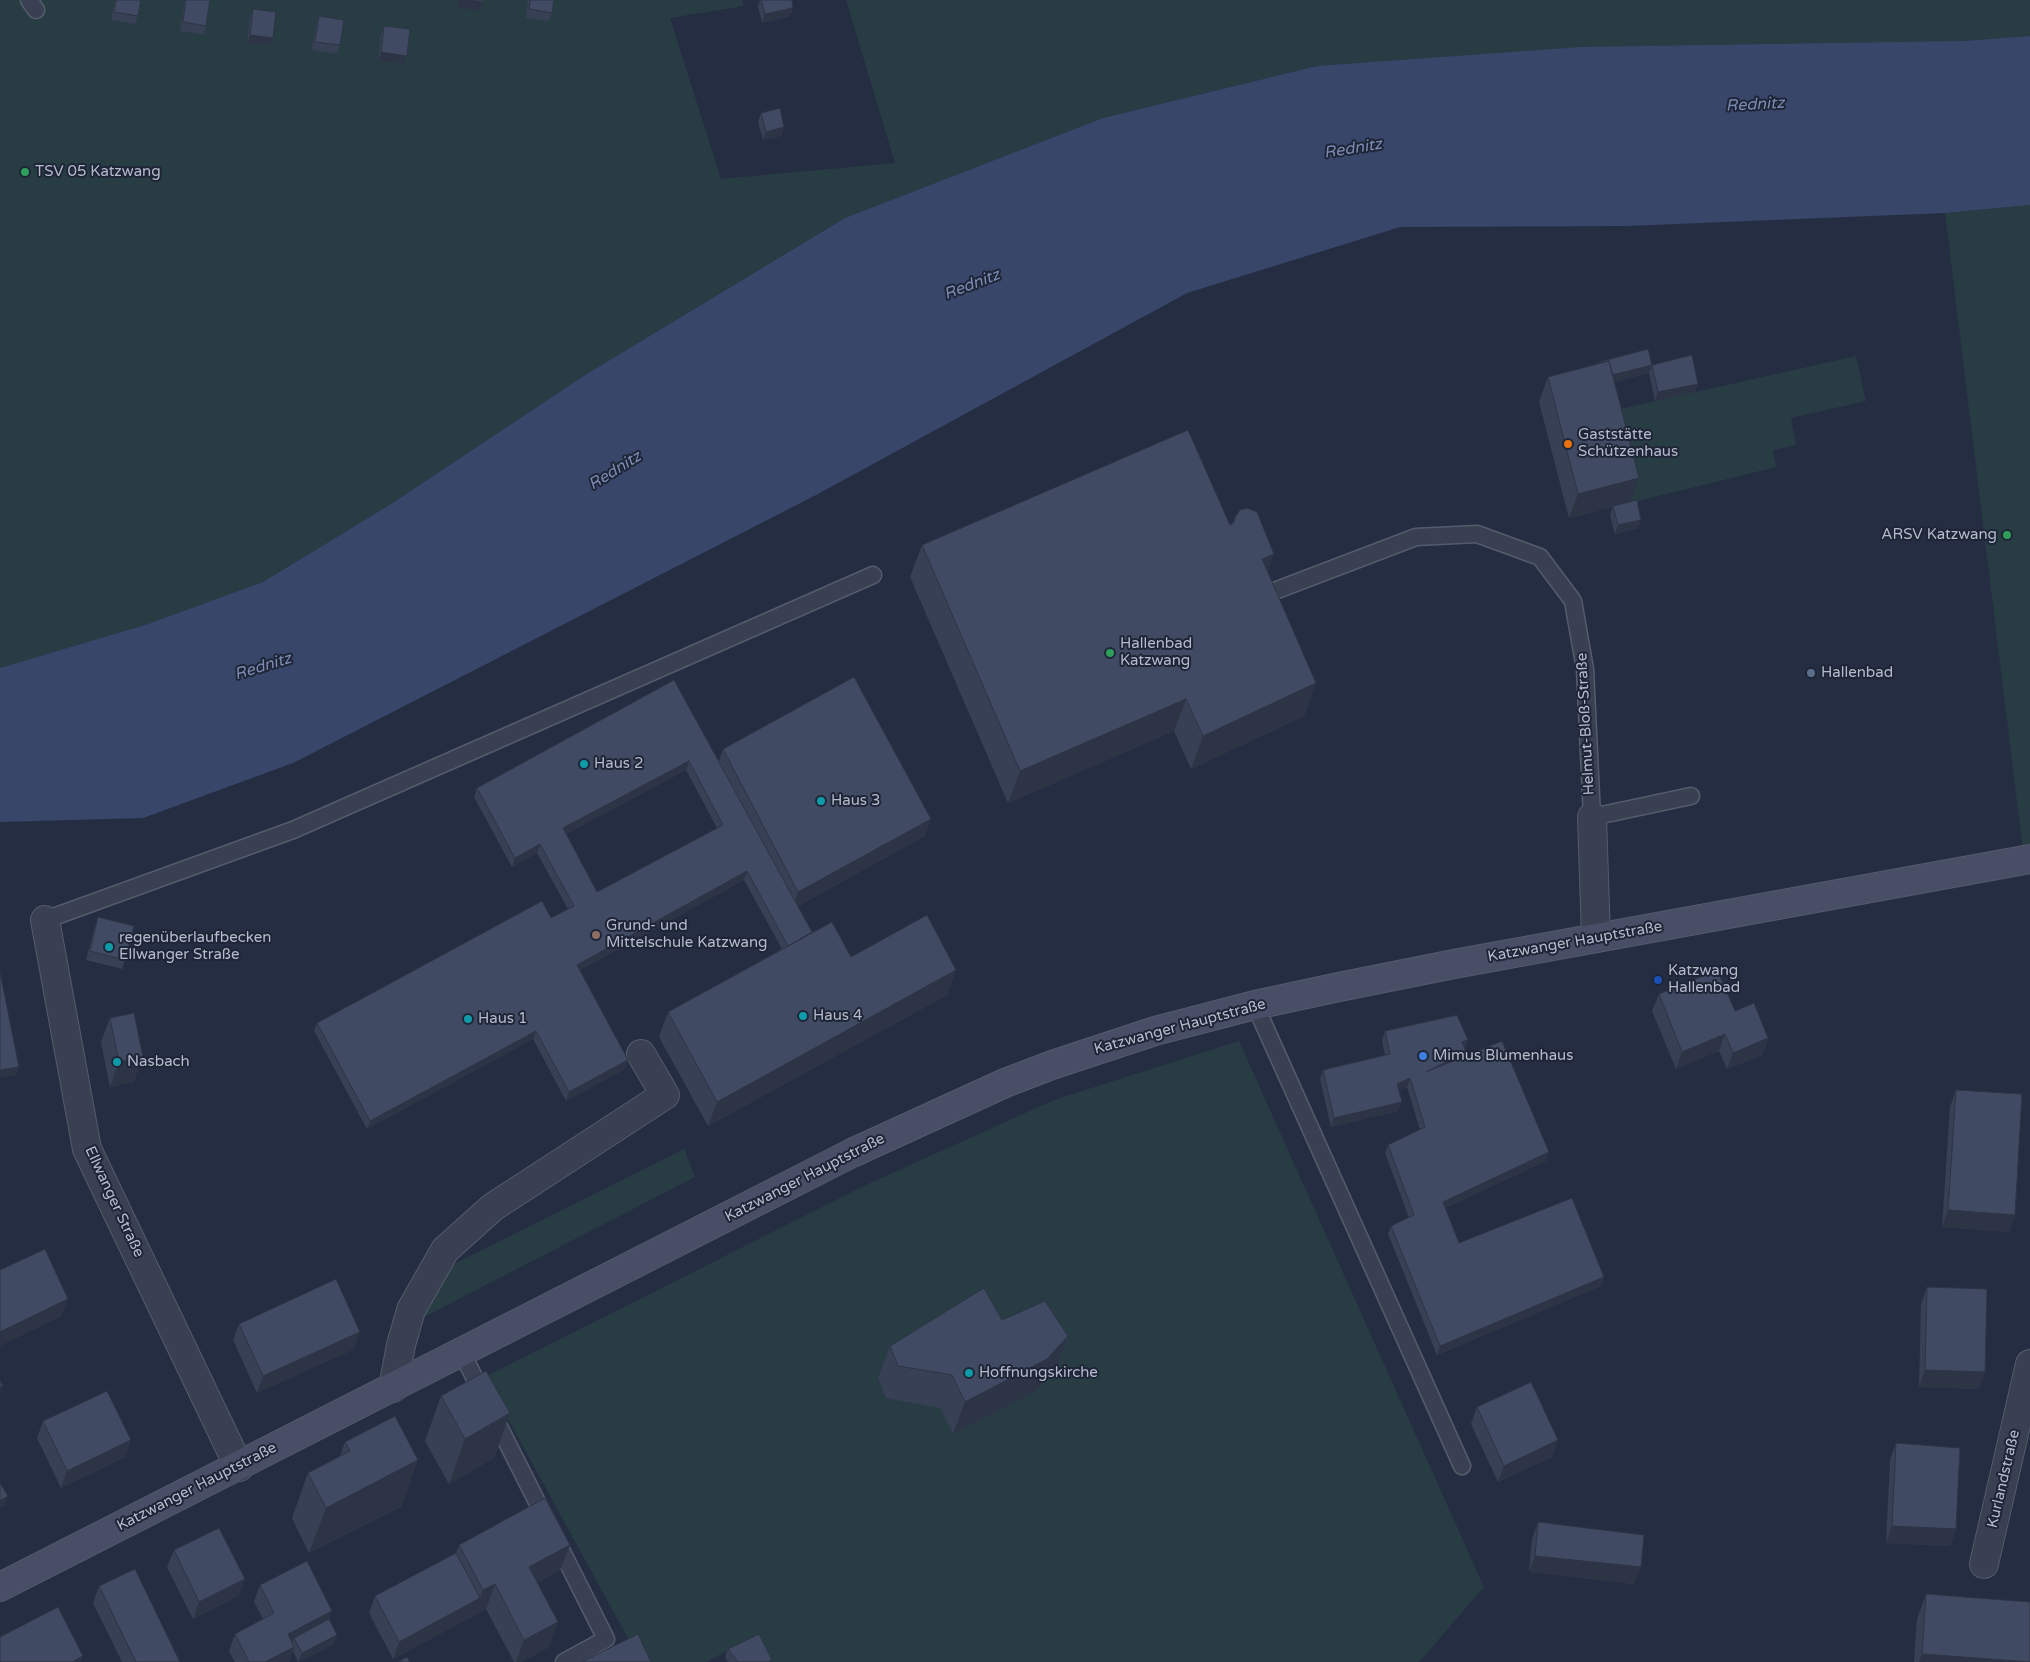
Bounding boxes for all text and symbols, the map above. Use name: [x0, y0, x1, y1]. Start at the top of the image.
water label: Rednitz: [1725, 94, 1785, 116]
water label: Rednitz: [1323, 135, 1383, 163]
place label: TSV 05 Katzwang: [35, 163, 161, 181]
marker: TSV 05 Katzwang: [19, 166, 31, 178]
water label: Rednitz: [941, 266, 1003, 304]
place label: Gaststätte Schützenhaus: [1578, 426, 1678, 461]
marker: Gaststätte Schützenhaus: [1562, 438, 1574, 450]
water label: Rednitz: [585, 447, 645, 495]
place label: ARSV Katzwang: [1881, 526, 1997, 544]
marker: ARSV Katzwang: [2001, 529, 2013, 541]
place label: Hallenbad Katzwang: [1120, 635, 1192, 670]
marker: Hallenbad Katzwang: [1104, 647, 1116, 659]
water label: Rednitz: [232, 649, 294, 685]
street label: Helmut-Bloß-Straße: [1573, 652, 1599, 796]
place label: Hallenbad: [1821, 664, 1893, 682]
marker: Hallenbad: [1805, 667, 1817, 679]
place label: Haus 2: [594, 755, 643, 773]
marker: Haus 2: [578, 758, 590, 770]
place label: Haus 3: [831, 792, 880, 810]
marker: Haus 3: [815, 795, 827, 807]
place label: Grund- und Mittelschule Katzwang: [606, 917, 768, 952]
street label: Katzwanger Hauptstraße: [1486, 918, 1664, 966]
place label: regenüberlaufbecken Ellwanger Straße: [119, 929, 271, 964]
marker: Grund- und Mittelschule Katzwang: [590, 929, 602, 941]
marker: regenüberlaufbecken Ellwanger Straße: [103, 941, 115, 953]
place label: Katzwang Hallenbad: [1668, 962, 1740, 997]
marker: Katzwang Hallenbad: [1652, 974, 1664, 986]
street label: Katzwanger Hauptstraße: [1092, 995, 1268, 1059]
place label: Haus 4: [813, 1007, 862, 1025]
place label: Haus 1: [478, 1010, 527, 1028]
marker: Haus 4: [797, 1010, 809, 1022]
marker: Haus 1: [462, 1013, 474, 1025]
place label: Mimus Blumenhaus: [1433, 1047, 1573, 1065]
marker: Mimus Blumenhaus: [1417, 1050, 1429, 1062]
place label: Nasbach: [127, 1053, 190, 1071]
marker: Nasbach: [111, 1056, 123, 1068]
street label: Katzwanger Hauptstraße: [722, 1130, 888, 1226]
street label: Ellwanger Straße: [80, 1144, 148, 1260]
place label: Hoffnungskirche: [979, 1364, 1098, 1382]
marker: Hoffnungskirche: [963, 1367, 975, 1379]
street label: Kurlandstraße: [1984, 1428, 2024, 1530]
street label: Katzwanger Hauptstraße: [114, 1439, 280, 1535]

